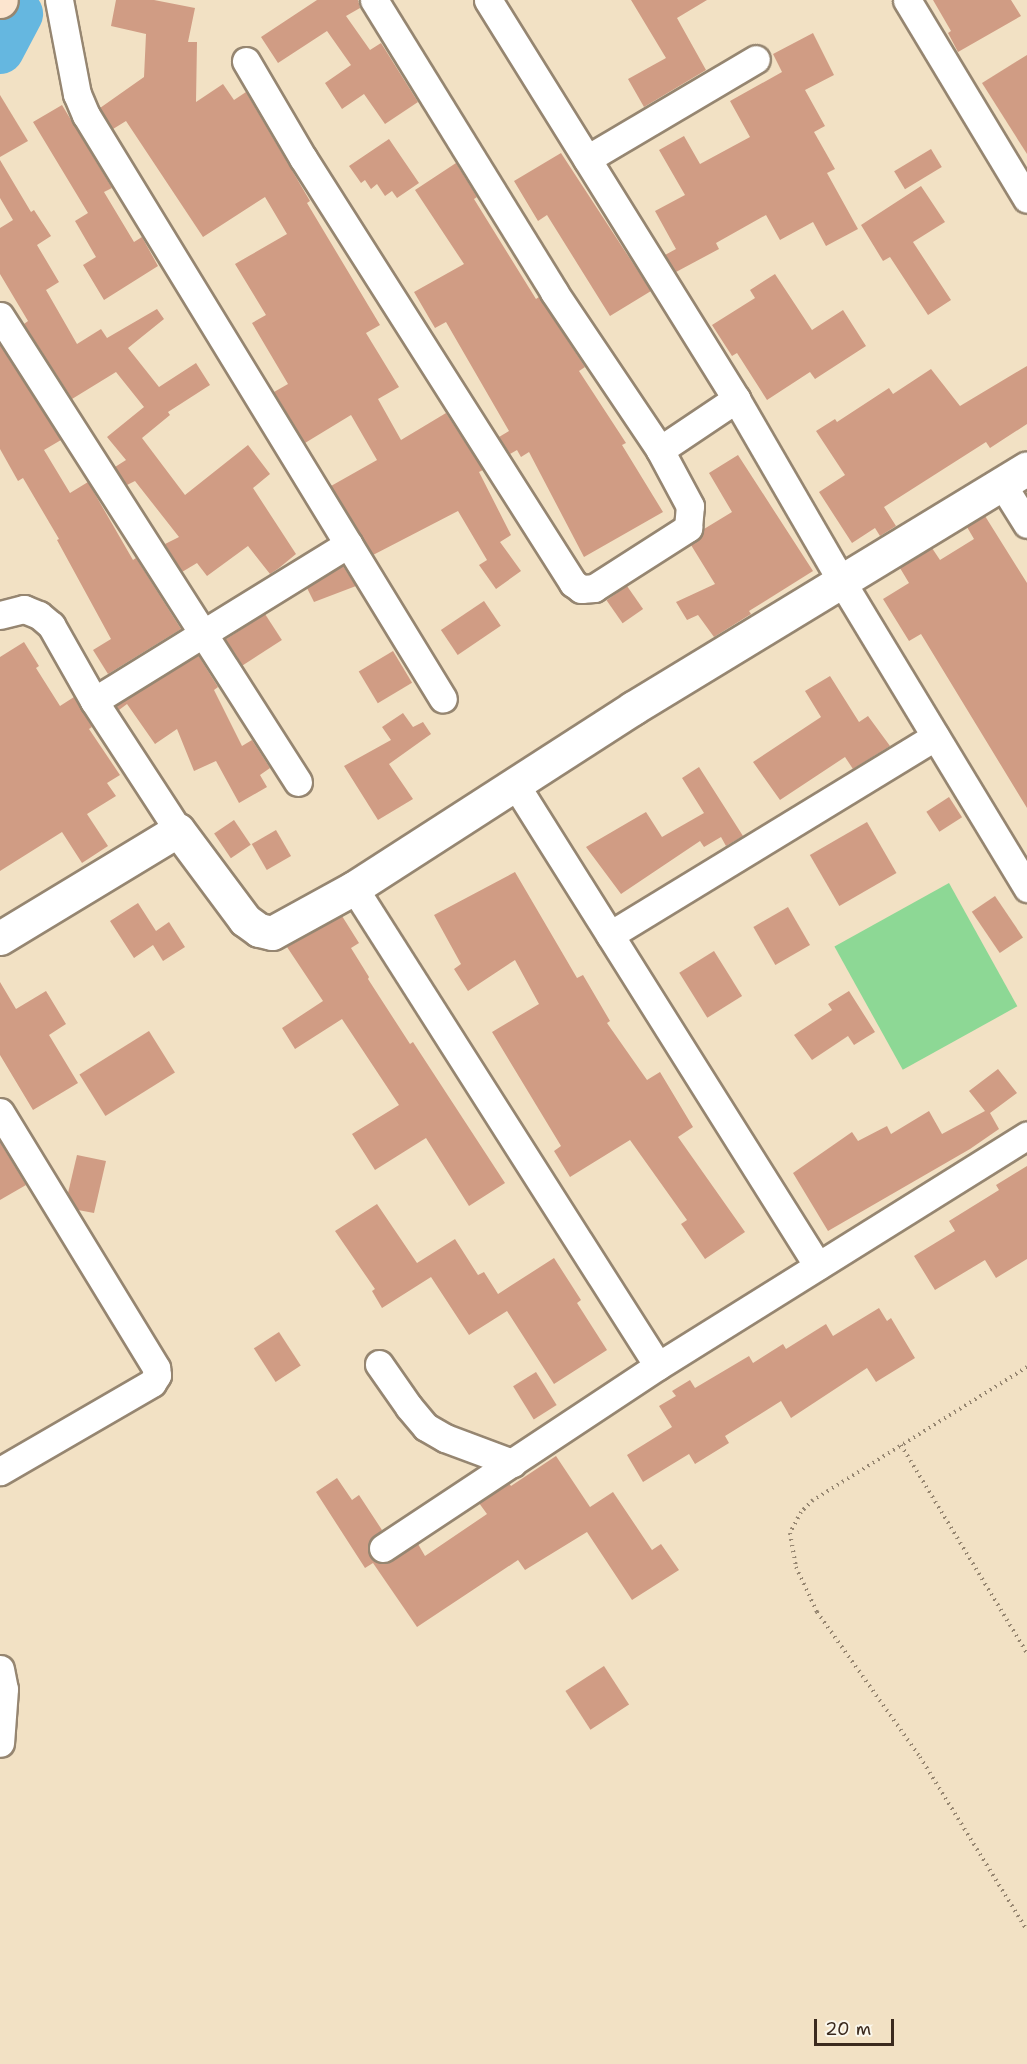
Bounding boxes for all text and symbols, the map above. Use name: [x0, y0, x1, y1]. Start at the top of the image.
scale bar: [817, 2007, 896, 2045]
text: 20 m: [825, 2017, 871, 2041]

